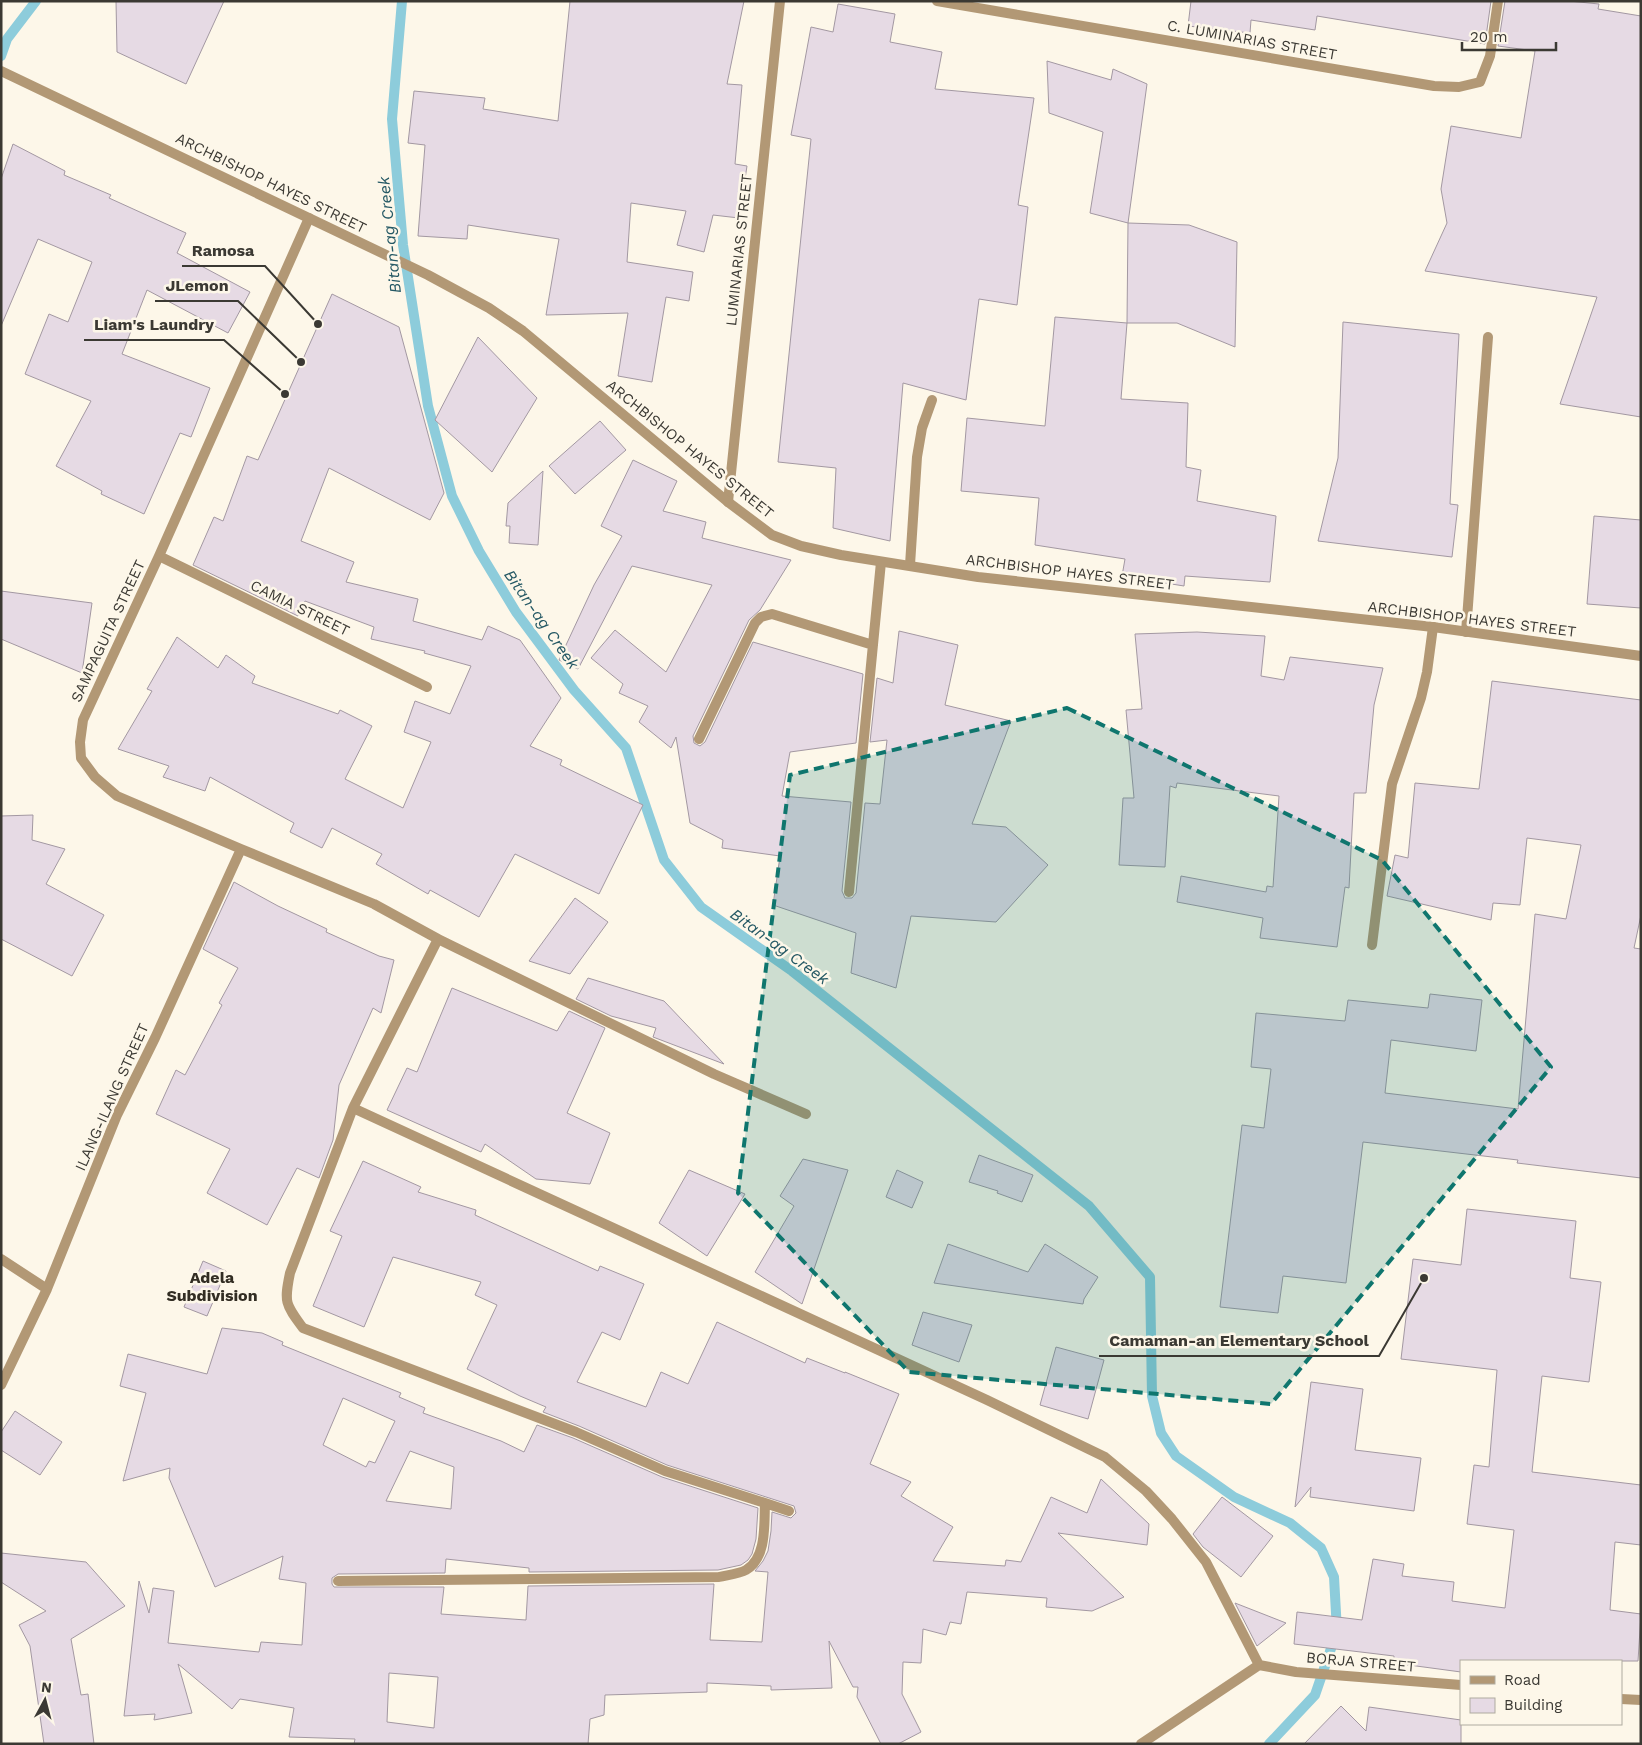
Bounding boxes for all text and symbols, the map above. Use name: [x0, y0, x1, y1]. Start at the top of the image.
street label: C. LUMINARIAS STREET: [1166, 16, 1338, 64]
scale bar: [1462, 20, 1556, 52]
text: 20 m: [1470, 28, 1508, 46]
street label: ARCHBISHOP HAYES STREET: [173, 129, 369, 237]
street label: LUMINARIAS STREET: [722, 173, 756, 327]
water label: Bitan-ag Creek: [374, 174, 405, 294]
callout: Ramosa: [182, 235, 265, 266]
text: Ramosa: [192, 241, 255, 260]
callout: JLemon: [155, 270, 238, 301]
text: JLemon: [165, 276, 229, 295]
callout: Liam's Laundry: [84, 309, 224, 340]
text: Liam's Laundry: [94, 315, 215, 334]
street label: ARCHBISHOP HAYES STREET: [603, 376, 777, 522]
street label: ARCHBISHOP HAYES STREET: [965, 550, 1175, 594]
street label: SAMPAGUITA STREET: [67, 557, 149, 705]
water label: Bitan-ag Creek: [500, 566, 584, 674]
street label: CAMIA STREET: [247, 576, 353, 640]
street label: ARCHBISHOP HAYES STREET: [1367, 597, 1577, 641]
water label: Bitan-ag Creek: [727, 904, 834, 989]
street label: ILANG-ILANG STREET: [71, 1020, 153, 1174]
district label: Adela Subdivision: [166, 1268, 258, 1305]
callout: Camaman-an Elementary School: [1099, 1325, 1379, 1356]
text: Camaman-an Elementary School: [1109, 1331, 1370, 1350]
street label: BORJA STREET: [1305, 1648, 1417, 1676]
legend: [1460, 1660, 1622, 1725]
text: Road: [1504, 1671, 1541, 1689]
north arrow: [20, 1675, 70, 1725]
text: N: [40, 1679, 53, 1696]
text: Building: [1504, 1696, 1562, 1714]

